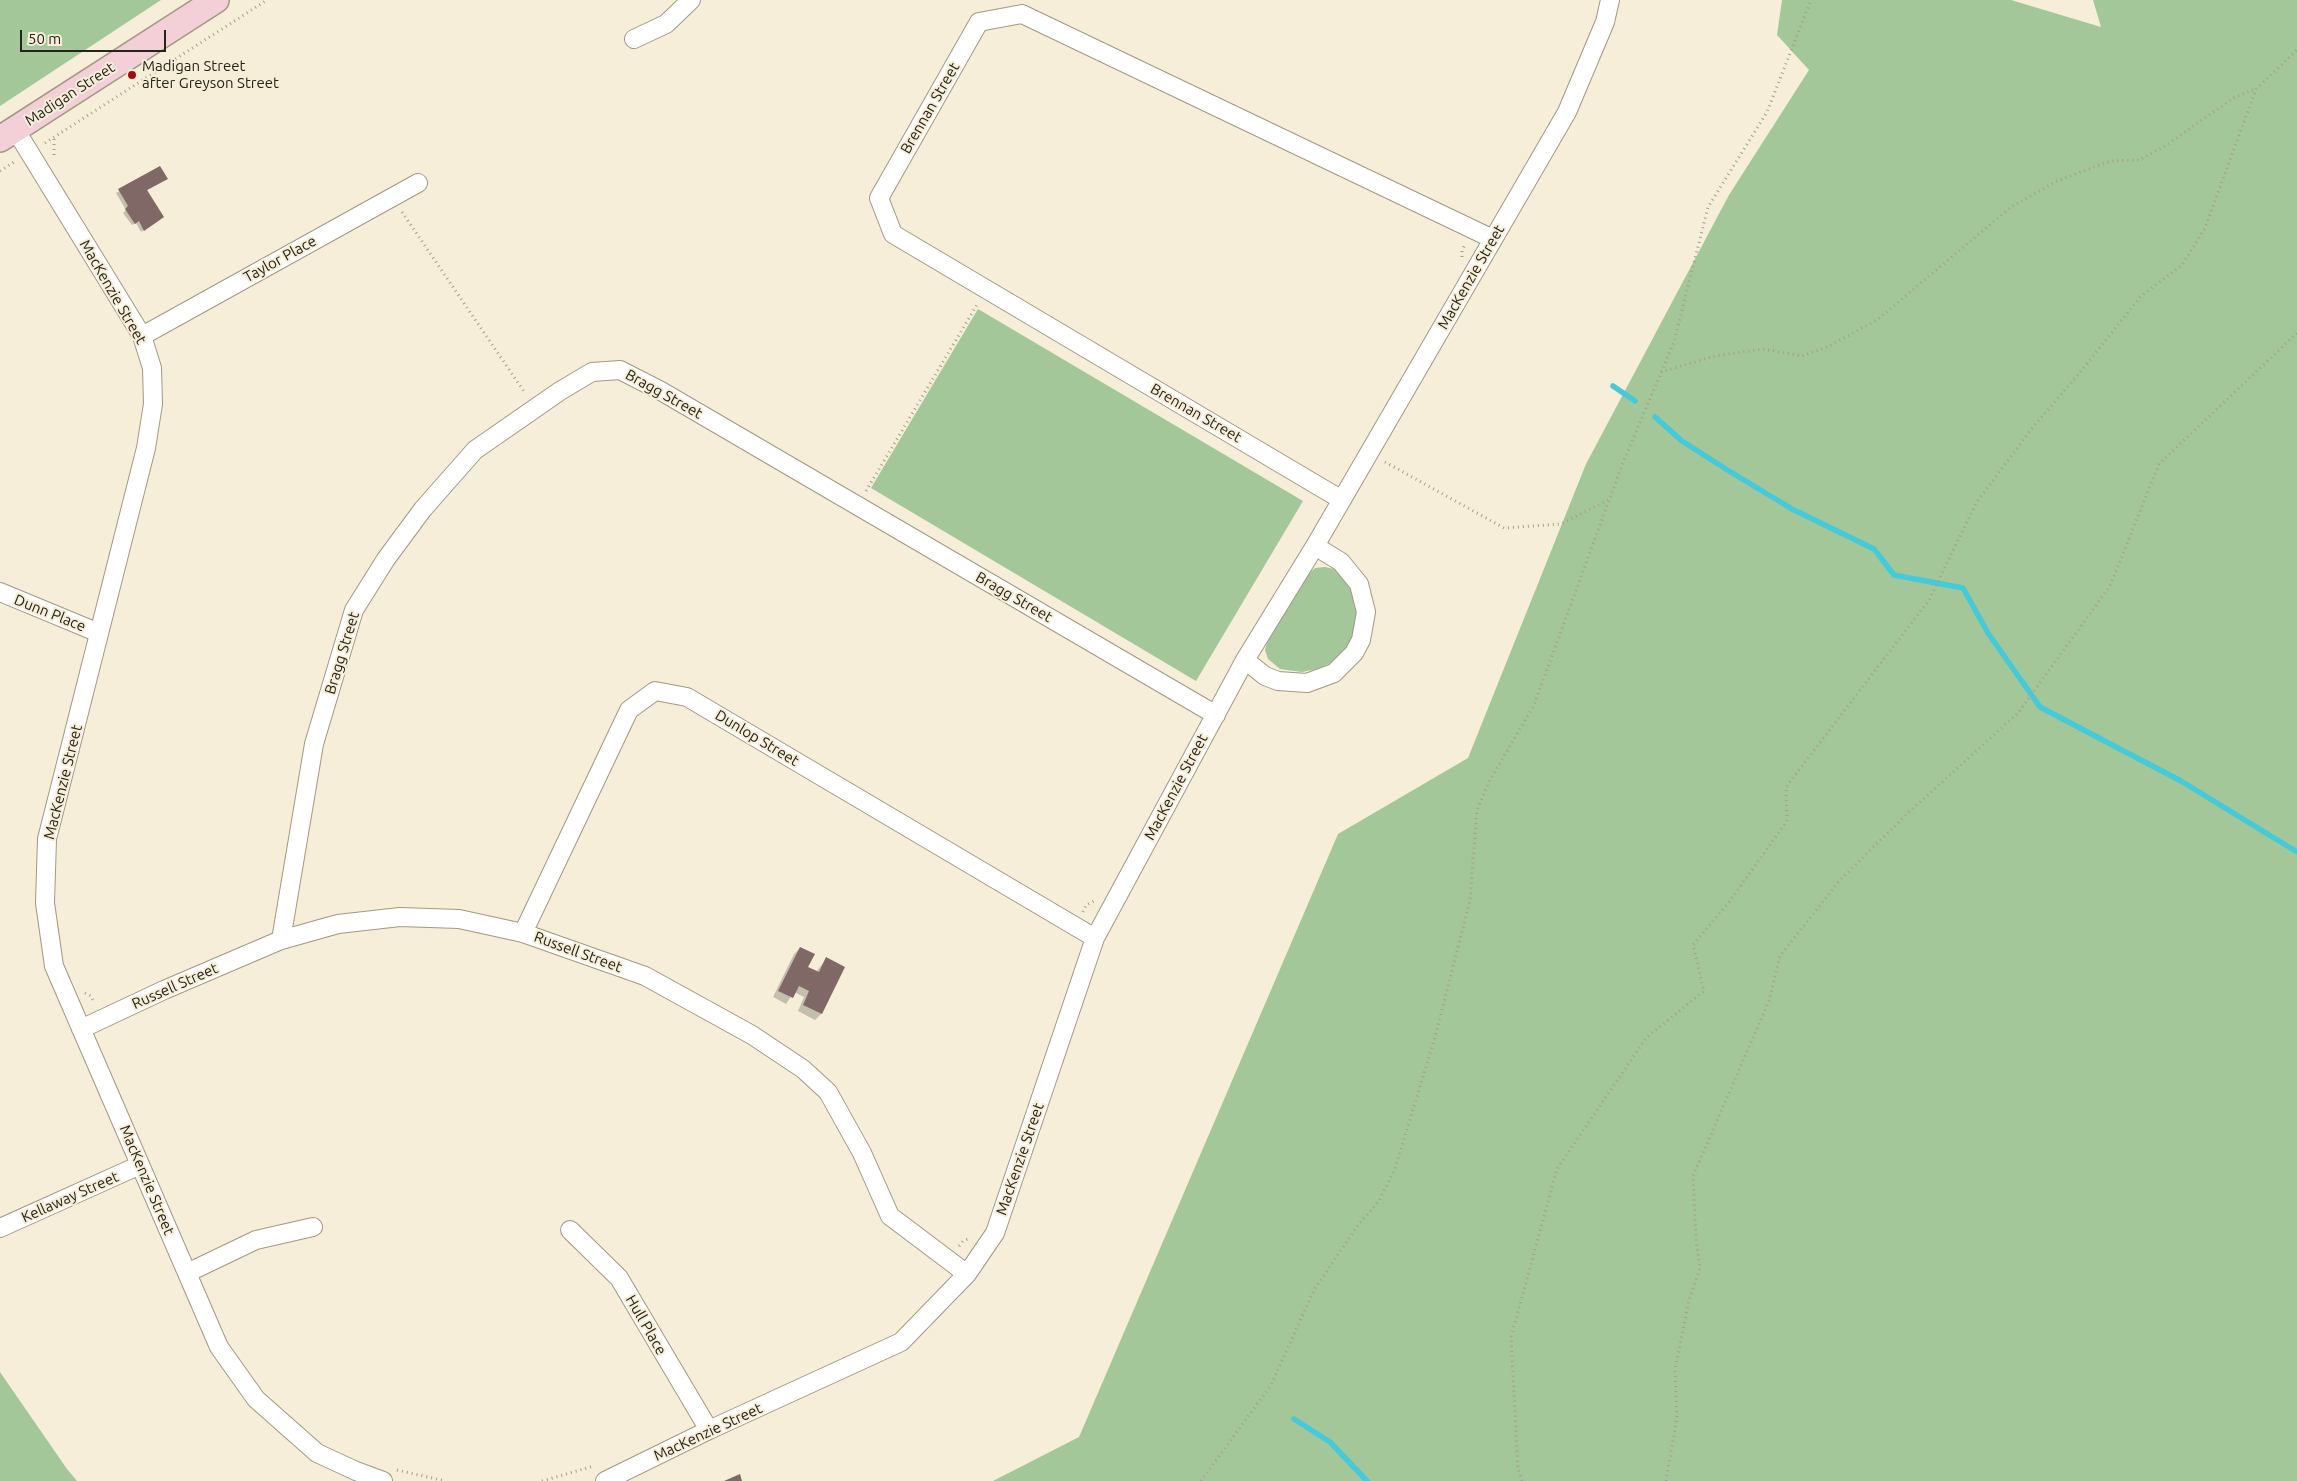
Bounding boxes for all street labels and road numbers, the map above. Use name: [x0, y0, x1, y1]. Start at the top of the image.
street label: Madigan Street: [22, 58, 118, 130]
street label: Brennan Street: [897, 59, 963, 157]
street label: MacKenzie Street: [1434, 222, 1508, 332]
street label: Taylor Place: [240, 232, 320, 286]
street label: MacKenzie Street: [76, 237, 150, 347]
street label: Bragg Street: [622, 365, 706, 423]
street label: Brennan Street: [1147, 380, 1245, 446]
street label: Bragg Street: [972, 568, 1056, 626]
street label: Dunn Place: [12, 591, 88, 635]
street label: Bragg Street: [321, 610, 363, 696]
street label: Dunlop Street: [712, 706, 802, 770]
street label: MacKenzie Street: [40, 723, 86, 841]
street label: MacKenzie Street: [1140, 731, 1212, 843]
street label: Russell Street: [532, 928, 624, 976]
street label: Russell Street: [129, 959, 221, 1013]
street label: MacKenzie Street: [992, 1100, 1048, 1218]
street label: MacKenzie Street: [116, 1122, 178, 1238]
street label: Kellaway Street: [19, 1167, 121, 1227]
street label: Hull Place: [622, 1292, 670, 1358]
street label: MacKenzie Street: [651, 1399, 765, 1465]

